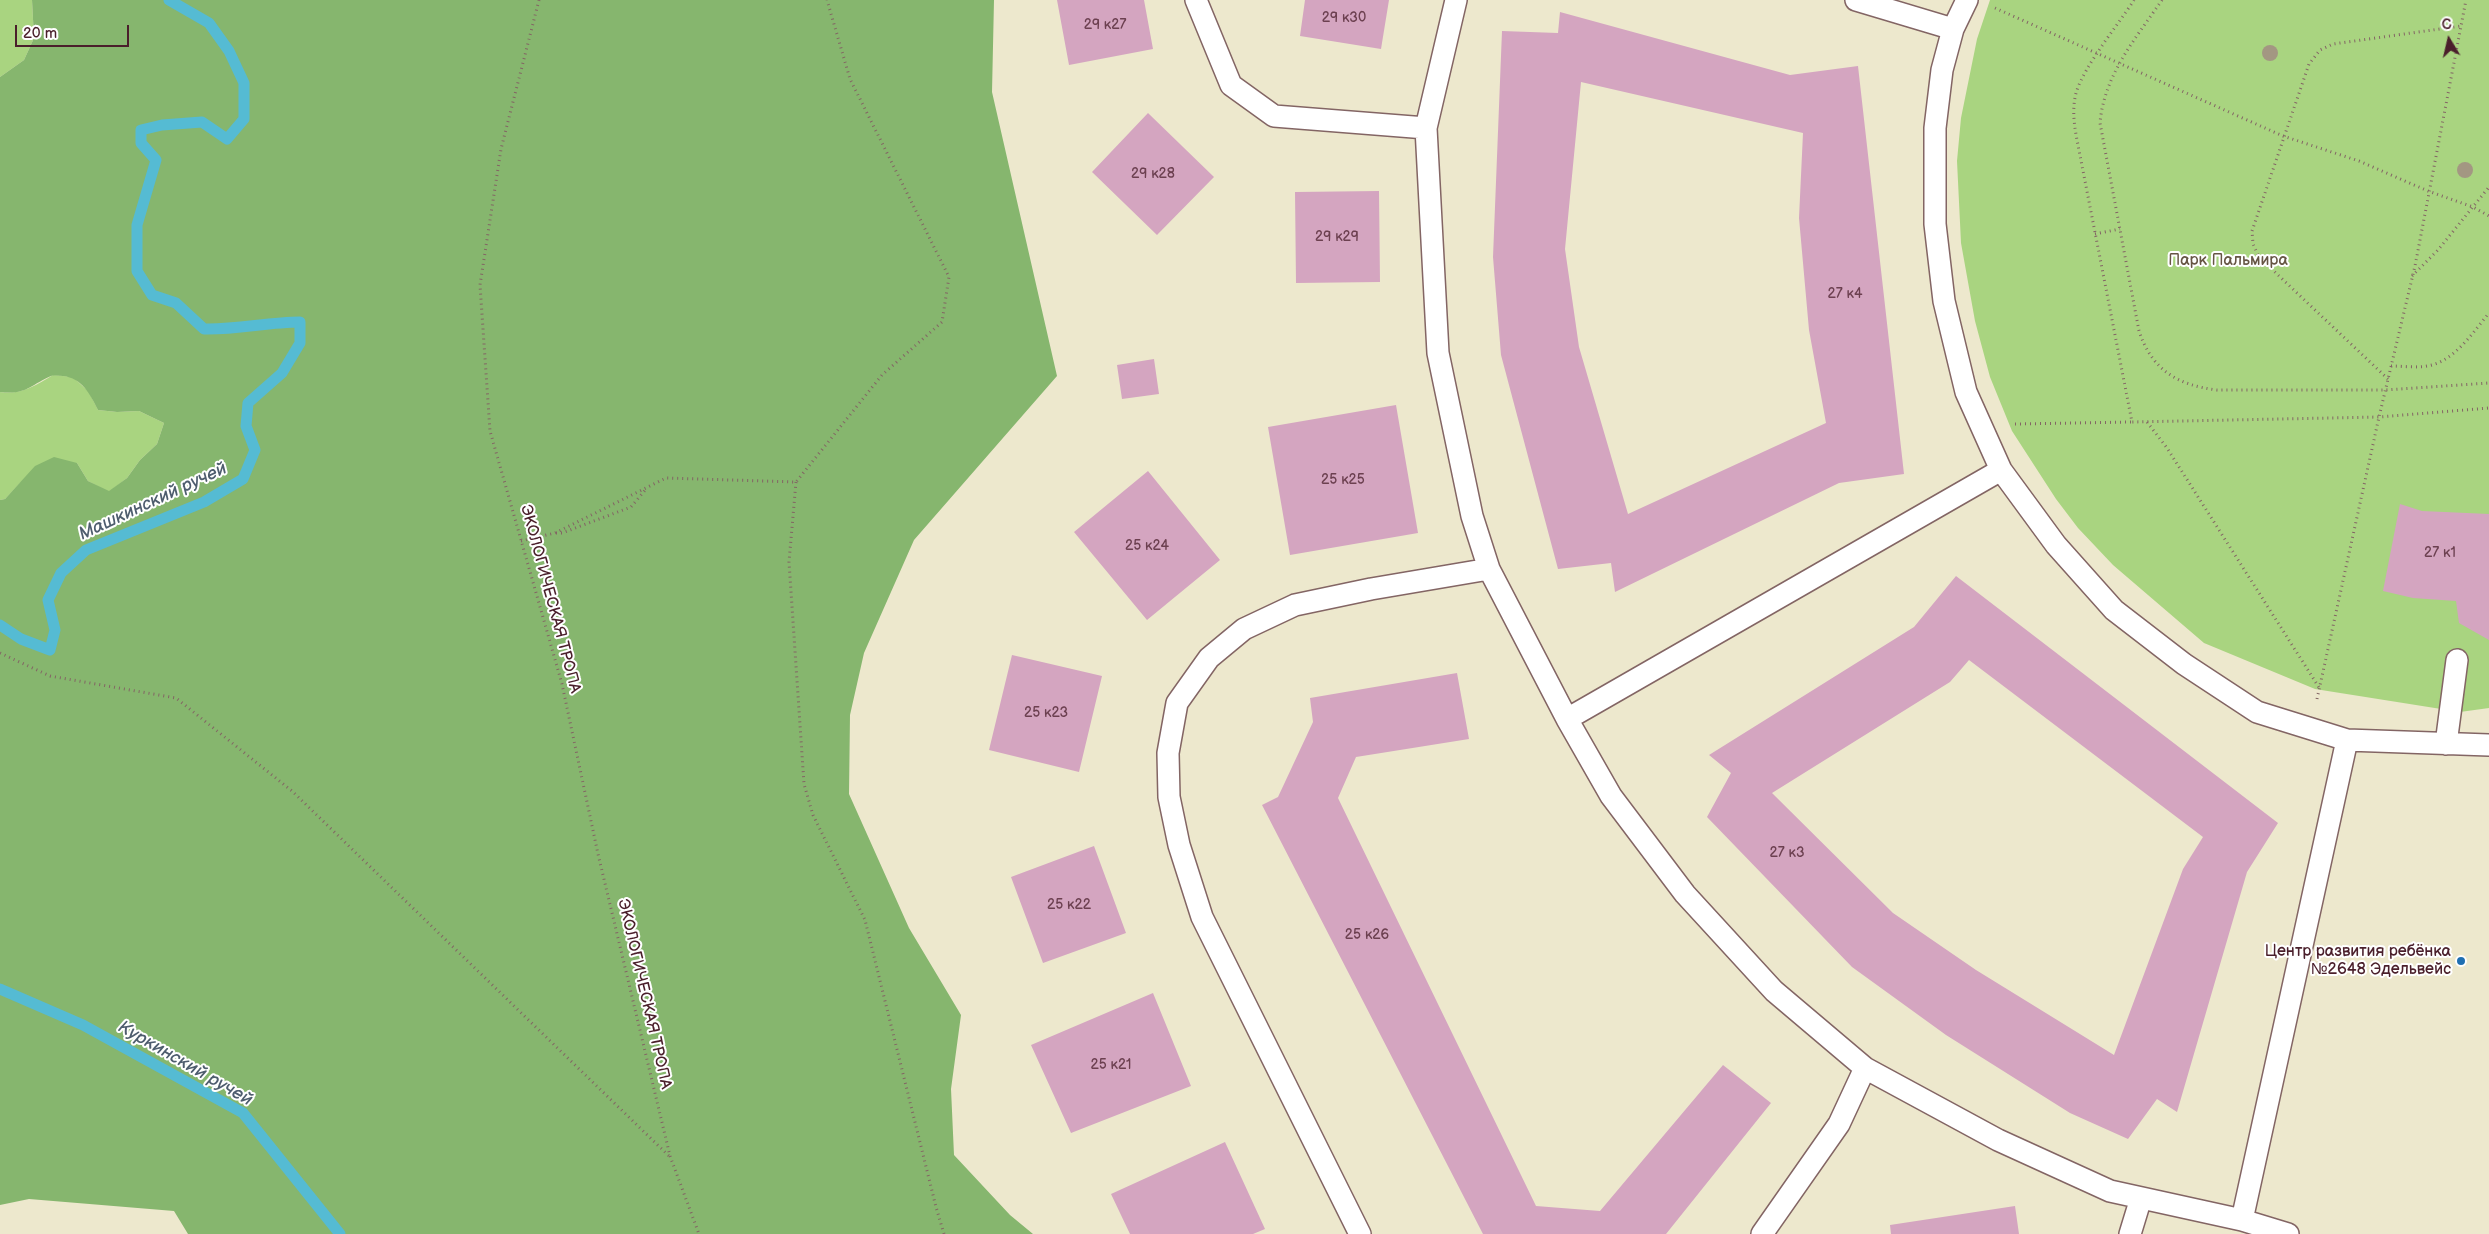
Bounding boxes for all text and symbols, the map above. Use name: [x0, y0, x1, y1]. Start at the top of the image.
house number: 29 к30: [1322, 10, 1366, 26]
scale bar: [18, 15, 131, 47]
north arrow: [2424, 15, 2474, 65]
text: С: [2440, 16, 2453, 34]
house number: 29 к27: [1084, 17, 1126, 33]
text: 20 m: [23, 24, 57, 43]
house number: 29 к28: [1131, 166, 1175, 182]
house number: 29 к29: [1315, 229, 1359, 245]
park label: Парк Пальмира: [2168, 251, 2288, 271]
house number: 27 к4: [1828, 286, 1862, 302]
water label: Машкинский ручей: [75, 458, 231, 546]
house number: 25 к25: [1321, 472, 1365, 488]
street label: ЭКОЛОГИЧЕСКАЯ ТРОПА: [516, 503, 584, 695]
house number: 25 к24: [1125, 538, 1169, 554]
house number: 27 к1: [2424, 545, 2456, 561]
house number: 25 к23: [1024, 705, 1068, 721]
house number: 27 к3: [1770, 845, 1804, 861]
street label: ЭКОЛОГИЧЕСКАЯ ТРОПА: [613, 897, 675, 1091]
house number: 25 к22: [1047, 897, 1091, 913]
house number: 25 к26: [1345, 927, 1389, 943]
place label: Центр развития ребёнка №2648 Эдельвейс: [2265, 942, 2451, 980]
marker: Центр развития ребёнка №2648 Эдельвейс: [2455, 955, 2467, 967]
water label: Куркинский ручей: [114, 1017, 256, 1111]
house number: 25 к21: [1091, 1057, 1131, 1073]

